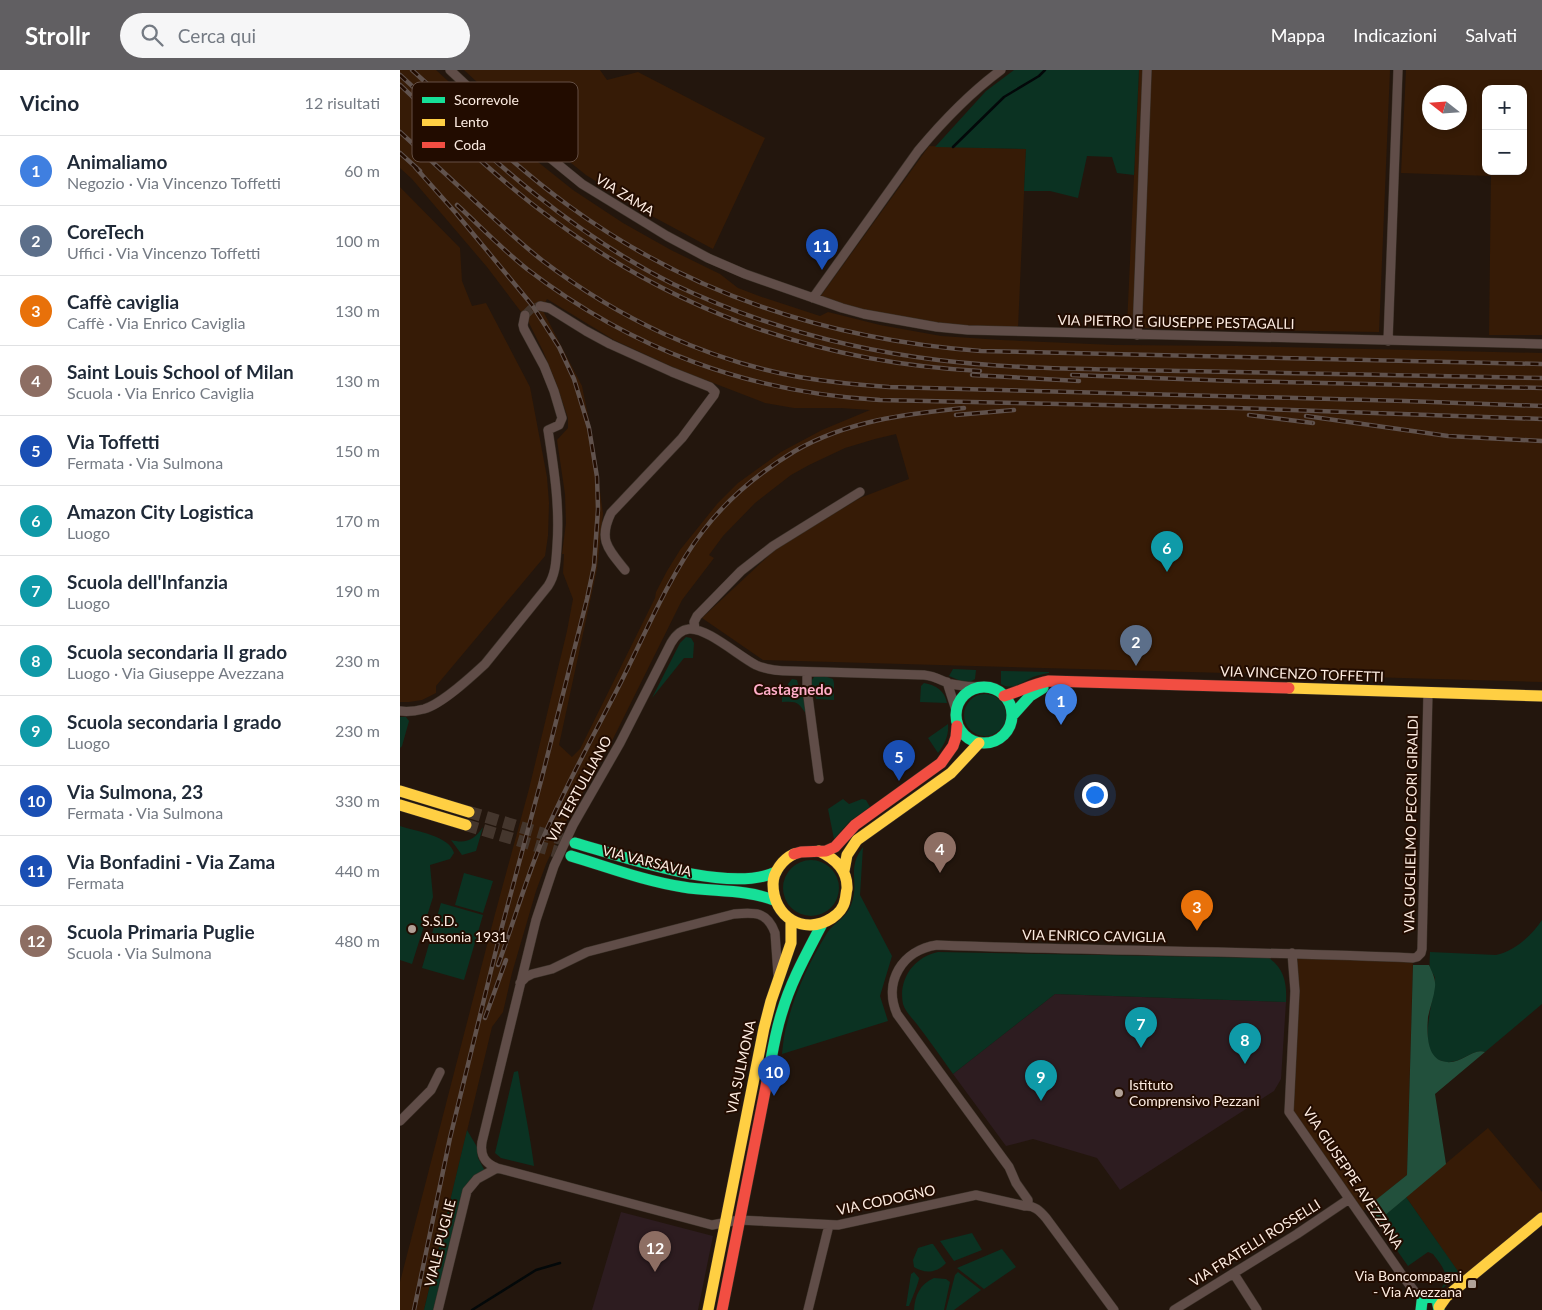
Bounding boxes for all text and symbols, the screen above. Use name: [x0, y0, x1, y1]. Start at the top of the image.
search box: [120, 13, 470, 58]
text: Strollr: [25, 21, 90, 50]
icon: search: [138, 21, 166, 49]
text: Cerca qui: [178, 24, 256, 47]
text: Mappa: [1271, 24, 1325, 46]
text: Indicazioni: [1353, 24, 1437, 46]
text: Salvati: [1465, 24, 1517, 46]
legend: [412, 82, 578, 162]
north arrow: [1422, 85, 1467, 130]
map controls: [1482, 85, 1527, 175]
button: +: [1482, 85, 1527, 130]
text: Vicino: [20, 90, 79, 115]
text: Scorrevole: [454, 91, 519, 108]
text: 12 risultati: [305, 93, 380, 112]
text: Lento: [454, 113, 489, 130]
button: −: [1482, 130, 1527, 175]
text: Coda: [454, 136, 486, 153]
text: Animaliamo: [67, 150, 167, 173]
text: 1: [31, 161, 41, 180]
text: 60 m: [344, 161, 380, 180]
street label: VIA ZAMA: [593, 170, 658, 220]
text: Negozio · Via Vincenzo Toffetti: [67, 173, 281, 192]
text: CoreTech: [67, 220, 144, 243]
pin: 11: [806, 229, 838, 270]
text: 2: [31, 231, 41, 250]
text: 100 m: [335, 231, 380, 250]
text: Uffici · Via Vincenzo Toffetti: [67, 243, 260, 262]
text: Caffè caviglia: [67, 290, 179, 313]
text: 3: [31, 301, 41, 320]
text: 130 m: [335, 301, 380, 320]
street label: VIA PIETRO E GIUSEPPE PESTAGALLI: [1057, 311, 1295, 332]
text: Caffè · Via Enrico Caviglia: [67, 313, 246, 332]
text: Saint Louis School of Milan: [67, 360, 294, 383]
text: 4: [31, 371, 41, 390]
text: 130 m: [335, 371, 380, 390]
text: Scuola · Via Enrico Caviglia: [67, 383, 254, 402]
text: Via Toffetti: [67, 430, 160, 453]
text: 5: [31, 441, 41, 460]
text: 150 m: [335, 441, 380, 460]
text: Fermata · Via Sulmona: [67, 453, 223, 472]
text: Amazon City Logistica: [67, 500, 254, 523]
text: 6: [31, 511, 41, 530]
text: 170 m: [335, 511, 380, 530]
text: Luogo: [67, 523, 110, 542]
pin: 6: [1151, 531, 1183, 572]
text: Scuola dell'Infanzia: [67, 570, 228, 593]
text: 7: [31, 581, 41, 600]
text: 190 m: [335, 581, 380, 600]
text: Luogo: [67, 593, 110, 612]
pin: 2: [1120, 625, 1152, 666]
text: Scuola secondaria II grado: [67, 640, 287, 663]
text: 8: [31, 651, 41, 670]
text: 230 m: [335, 651, 380, 670]
street label: VIA VINCENZO TOFFETTI: [1220, 662, 1384, 685]
text: Luogo · Via Giuseppe Avezzana: [67, 663, 284, 682]
district label: Castagnedo: [754, 680, 833, 698]
pin: 1: [1045, 684, 1077, 725]
text: Scuola secondaria I grado: [67, 710, 281, 733]
street label: VIA GUGLIELMO PECORI GIRALDI: [1400, 715, 1421, 933]
text: 9: [31, 721, 41, 740]
text: 230 m: [335, 721, 380, 740]
text: Luogo: [67, 733, 110, 752]
street label: VIA TERTULLIANO: [542, 733, 615, 845]
pin: 5: [883, 740, 915, 781]
text: Via Sulmona, 23: [67, 780, 203, 803]
your location: [1082, 782, 1108, 808]
text: 10: [27, 791, 45, 810]
text: 330 m: [335, 791, 380, 810]
text: Fermata · Via Sulmona: [67, 803, 223, 822]
pin: 4: [924, 832, 956, 873]
street label: VIA VARSAVIA: [601, 841, 694, 880]
text: Via Bonfadini - Via Zama: [67, 850, 275, 873]
text: 11: [27, 861, 45, 880]
text: 440 m: [335, 861, 380, 880]
text: Fermata: [67, 873, 124, 892]
pin: 3: [1181, 890, 1213, 931]
place label: S.S.D. Ausonia 1931: [422, 912, 507, 945]
text: Scuola Primaria Puglie: [67, 920, 255, 943]
marker: S.S.D. Ausonia 1931: [406, 923, 418, 935]
street label: VIA ENRICO CAVIGLIA: [1022, 926, 1167, 945]
text: 12: [27, 931, 45, 950]
text: 480 m: [335, 931, 380, 950]
text: Scuola · Via Sulmona: [67, 943, 212, 962]
pin: 7: [1125, 1007, 1157, 1048]
street label: VIA SULMONA: [722, 1018, 759, 1115]
pin: 8: [1229, 1023, 1261, 1064]
pin: 10: [758, 1055, 790, 1096]
pin: 9: [1025, 1060, 1057, 1101]
place label: Istituto Comprensivo Pezzani: [1129, 1076, 1260, 1109]
marker: Istituto Comprensivo Pezzani: [1113, 1087, 1125, 1099]
street label: VIA GIUSEPPE AVEZZANA: [1300, 1104, 1407, 1252]
street label: VIA CODOGNO: [835, 1181, 937, 1218]
street label: VIA FRATELLI ROSSELLI: [1186, 1195, 1323, 1290]
street label: VIALE PUGLIE: [420, 1197, 459, 1289]
pin: 12: [639, 1231, 671, 1272]
place label: Via Boncompagni - Via Avezzana: [1355, 1267, 1462, 1300]
marker: Via Boncompagni - Via Avezzana: [1466, 1278, 1478, 1290]

